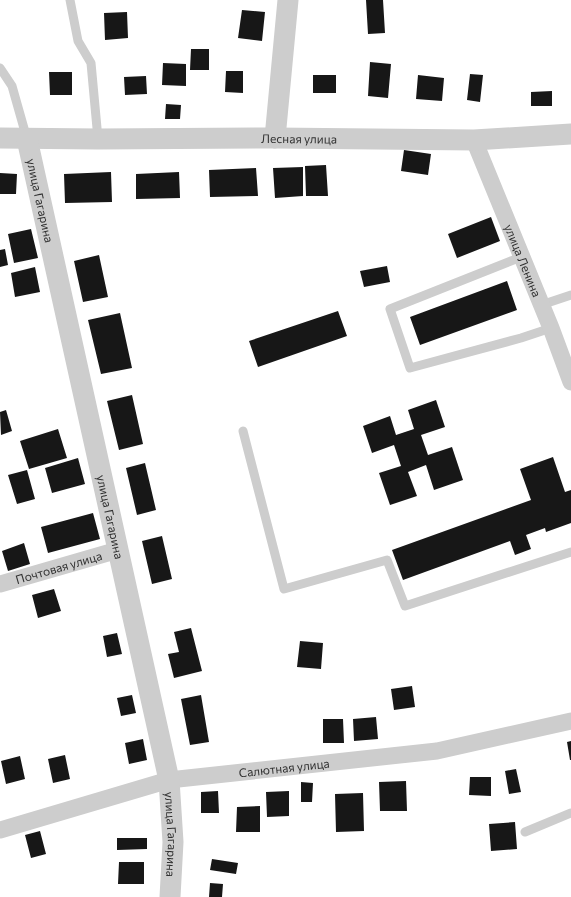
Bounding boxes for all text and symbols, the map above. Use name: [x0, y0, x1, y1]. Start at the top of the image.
street label: Лесная улица: [261, 131, 337, 146]
street label: улица Гагарина: [25, 157, 57, 244]
street label: улица Ленина: [502, 222, 544, 299]
street label: улица Гагарина: [95, 474, 127, 560]
street label: Почтовая улица: [14, 548, 103, 586]
street label: Салютная улица: [238, 756, 330, 779]
street label: улица Гагарина: [163, 791, 180, 877]

